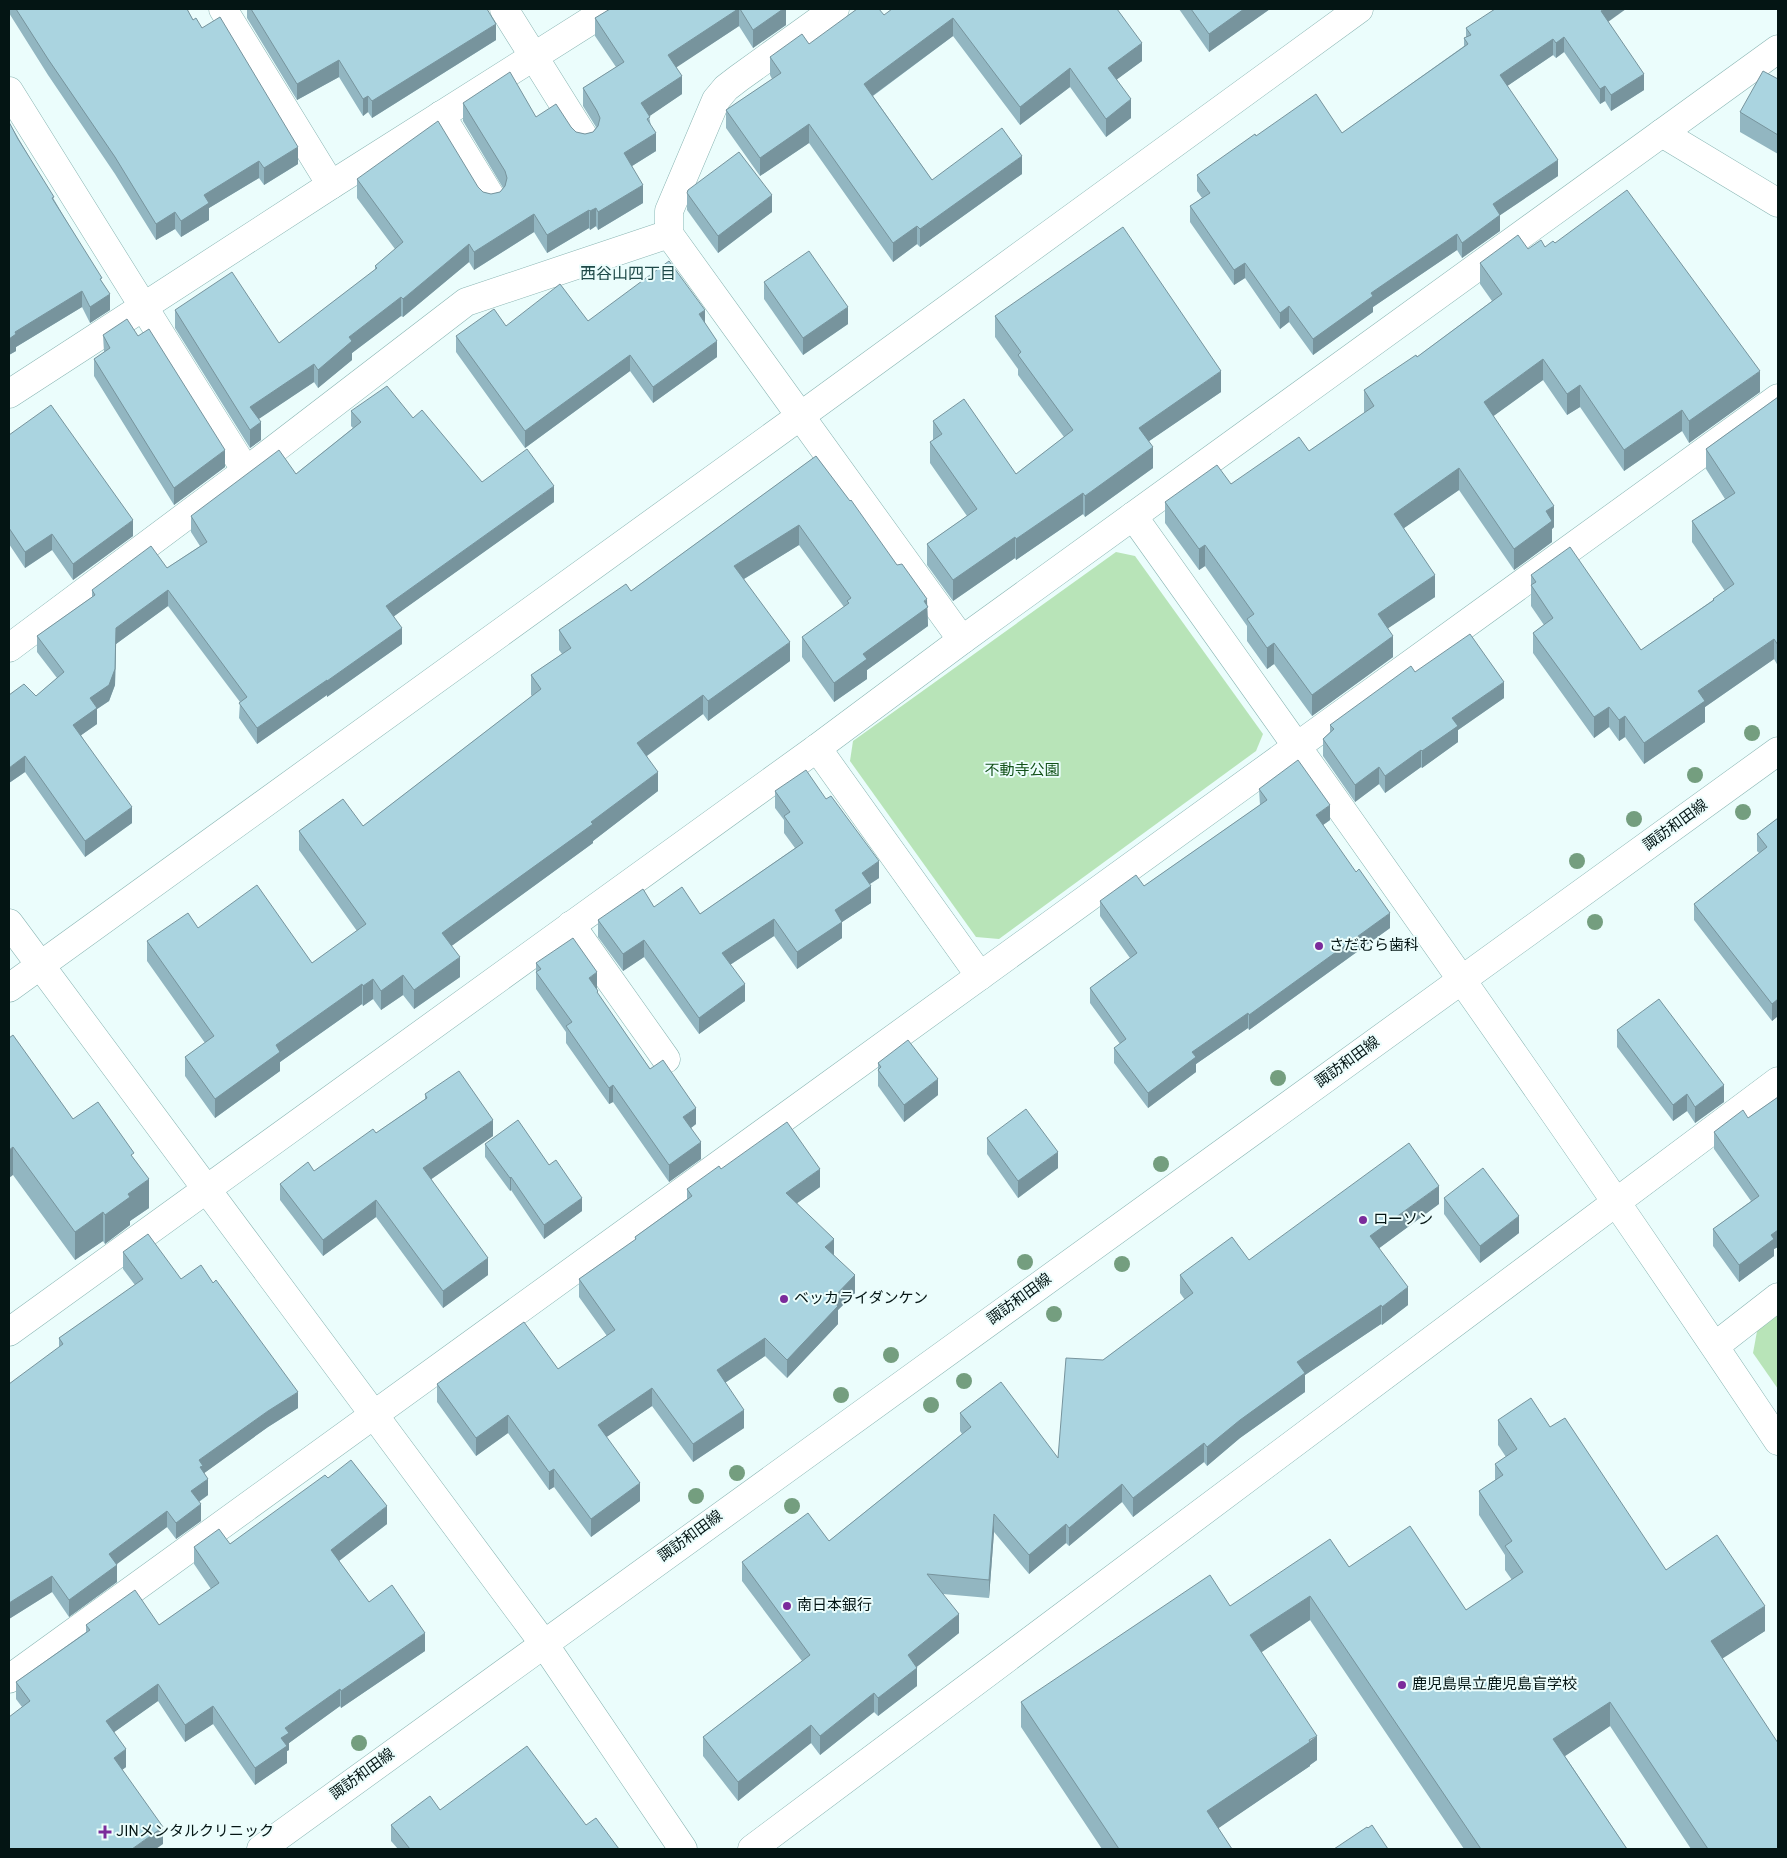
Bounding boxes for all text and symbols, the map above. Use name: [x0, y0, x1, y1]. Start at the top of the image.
district label: 西谷山四丁目: [580, 265, 676, 285]
park label: 不動寺公園: [984, 762, 1060, 781]
street label: 諏訪和田線: [1640, 796, 1712, 856]
place label: さだむら歯科: [1329, 937, 1419, 956]
marker: さだむら歯科: [1313, 940, 1325, 952]
street label: 諏訪和田線: [1312, 1033, 1384, 1093]
place label: ローソン: [1373, 1211, 1433, 1230]
marker: ローソン: [1357, 1214, 1369, 1226]
street label: 諏訪和田線: [984, 1270, 1056, 1330]
place label: ベッカライダンケン: [794, 1290, 928, 1309]
marker: ベッカライダンケン: [778, 1293, 790, 1305]
street label: 諏訪和田線: [655, 1507, 727, 1567]
place label: 南日本銀行: [797, 1597, 872, 1616]
marker: 南日本銀行: [781, 1600, 793, 1612]
place label: 鹿児島県立鹿児島盲学校: [1412, 1676, 1577, 1695]
marker: 鹿児島県立鹿児島盲学校: [1396, 1679, 1408, 1691]
street label: 諏訪和田線: [327, 1745, 399, 1805]
place label: JINメンタルクリニック: [116, 1823, 274, 1842]
marker: JINメンタルクリニック: [98, 1825, 112, 1839]

